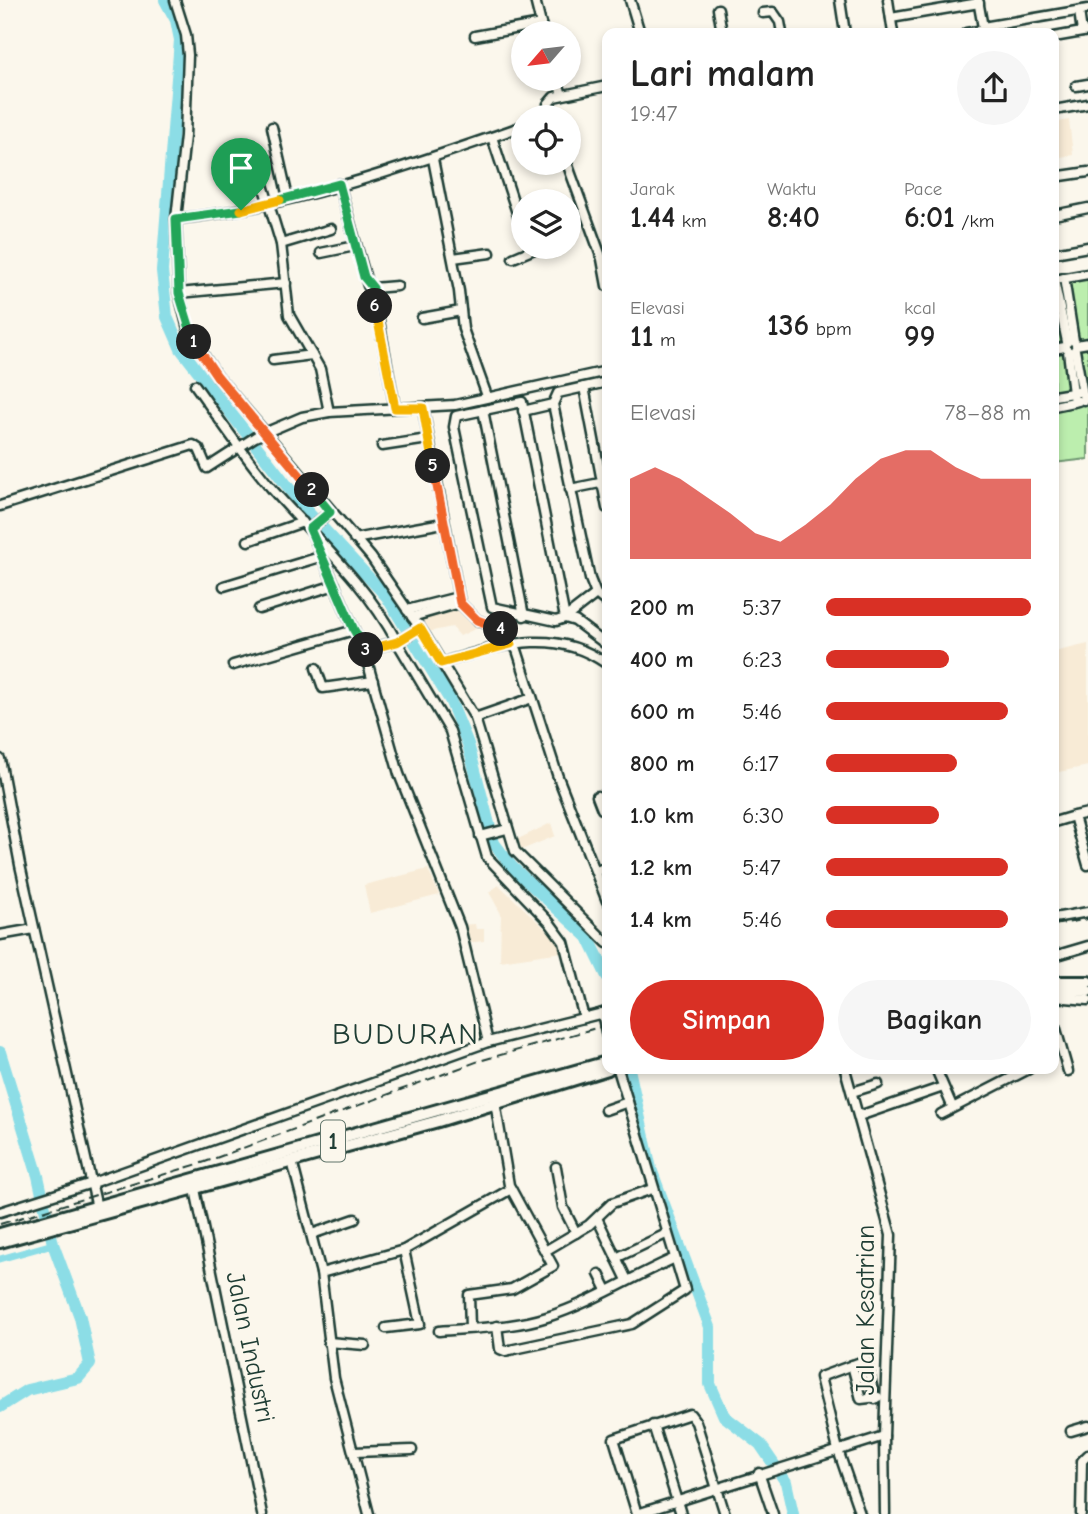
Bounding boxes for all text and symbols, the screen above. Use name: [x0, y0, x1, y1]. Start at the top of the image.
north arrow: [511, 21, 581, 91]
map controls: [511, 21, 581, 259]
button: share: [957, 51, 1031, 125]
text: Lari malam: [630, 52, 815, 96]
text: 19:47: [630, 100, 678, 127]
button: locate: [511, 105, 581, 175]
pin: [211, 138, 271, 210]
icon: arrive: [222, 149, 260, 187]
text: Jarak: [630, 178, 675, 200]
text: Waktu: [767, 178, 816, 200]
text: Pace: [904, 178, 942, 200]
button: layers: [511, 189, 581, 259]
text: 1.44: [630, 200, 675, 235]
text: 8:40: [767, 200, 820, 235]
text: 6:01: [904, 200, 955, 235]
text: km: [675, 210, 707, 232]
text: /km: [955, 210, 994, 232]
pin: 6: [358, 288, 392, 324]
text: 6: [370, 294, 379, 316]
text: Elevasi: [630, 297, 685, 319]
text: kcal: [904, 297, 936, 319]
text: 136: [767, 308, 809, 343]
text: bpm: [809, 318, 852, 340]
text: 11: [630, 319, 654, 354]
text: 99: [904, 319, 935, 354]
pin: 1: [176, 324, 212, 360]
text: m: [654, 329, 676, 351]
text: 1: [190, 330, 197, 352]
text: Elevasi: [630, 399, 696, 426]
text: 78–88 m: [944, 399, 1031, 426]
pin: 5: [416, 448, 450, 484]
text: 5: [427, 454, 438, 476]
pin: 2: [294, 472, 330, 508]
text: 2: [307, 478, 316, 500]
text: 200 m: [630, 594, 694, 621]
text: 5:37: [742, 594, 781, 621]
pin: 4: [484, 612, 518, 646]
text: 4: [496, 617, 505, 639]
pin: 3: [348, 632, 384, 668]
text: 3: [361, 638, 370, 660]
text: 400 m: [630, 646, 694, 673]
text: 6:23: [742, 646, 782, 673]
text: 600 m: [630, 698, 695, 725]
text: 5:46: [742, 698, 782, 725]
text: 800 m: [630, 750, 695, 777]
text: 6:17: [742, 750, 779, 777]
text: 1.0 km: [630, 802, 694, 829]
text: 6:30: [742, 802, 784, 829]
text: 1.2 km: [630, 854, 692, 881]
text: 5:47: [742, 854, 781, 881]
text: 1.4 km: [630, 906, 692, 933]
text: 5:46: [742, 906, 782, 933]
button: Simpan: [630, 980, 824, 1060]
button: Bagikan: [838, 980, 1031, 1060]
district label: BUDURAN: [332, 1017, 480, 1052]
road number: 1: [321, 1120, 345, 1162]
street label: Jalan Kesatrian: [851, 1225, 881, 1395]
street label: Jalan Industri: [219, 1269, 281, 1425]

